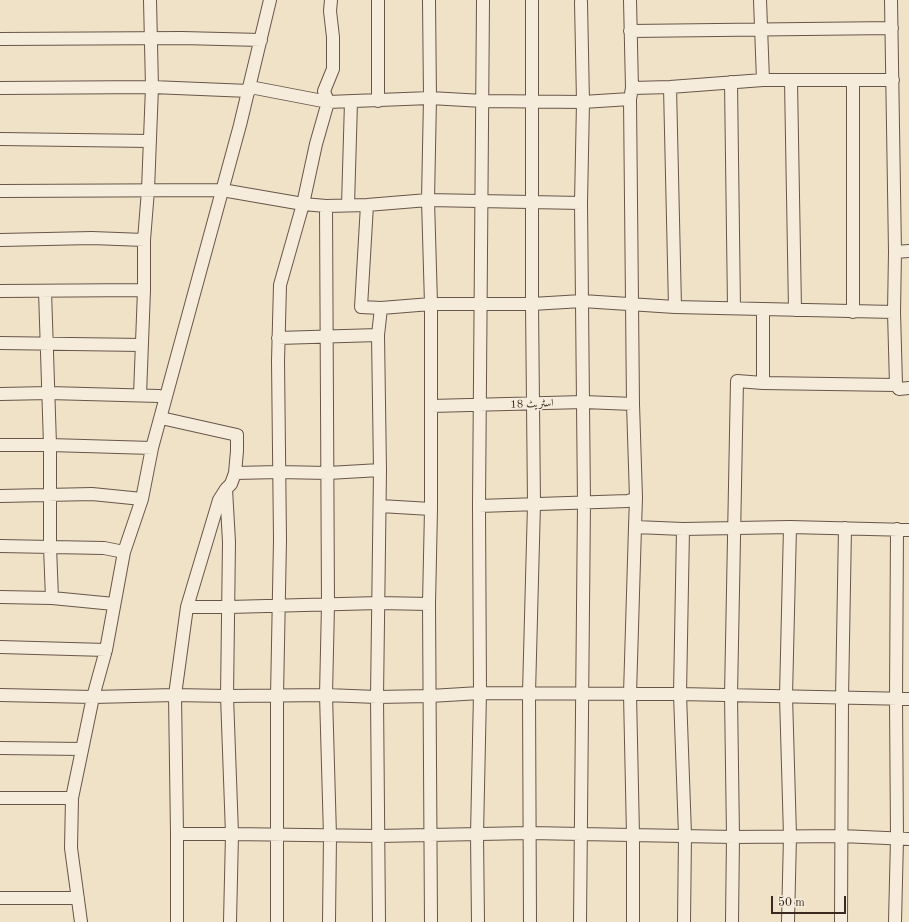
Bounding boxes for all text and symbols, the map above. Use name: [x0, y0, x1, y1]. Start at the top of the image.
street label: اسٹریٹ 18: [510, 397, 554, 411]
scale bar: [773, 888, 848, 914]
text: 50 m: [778, 897, 805, 909]

